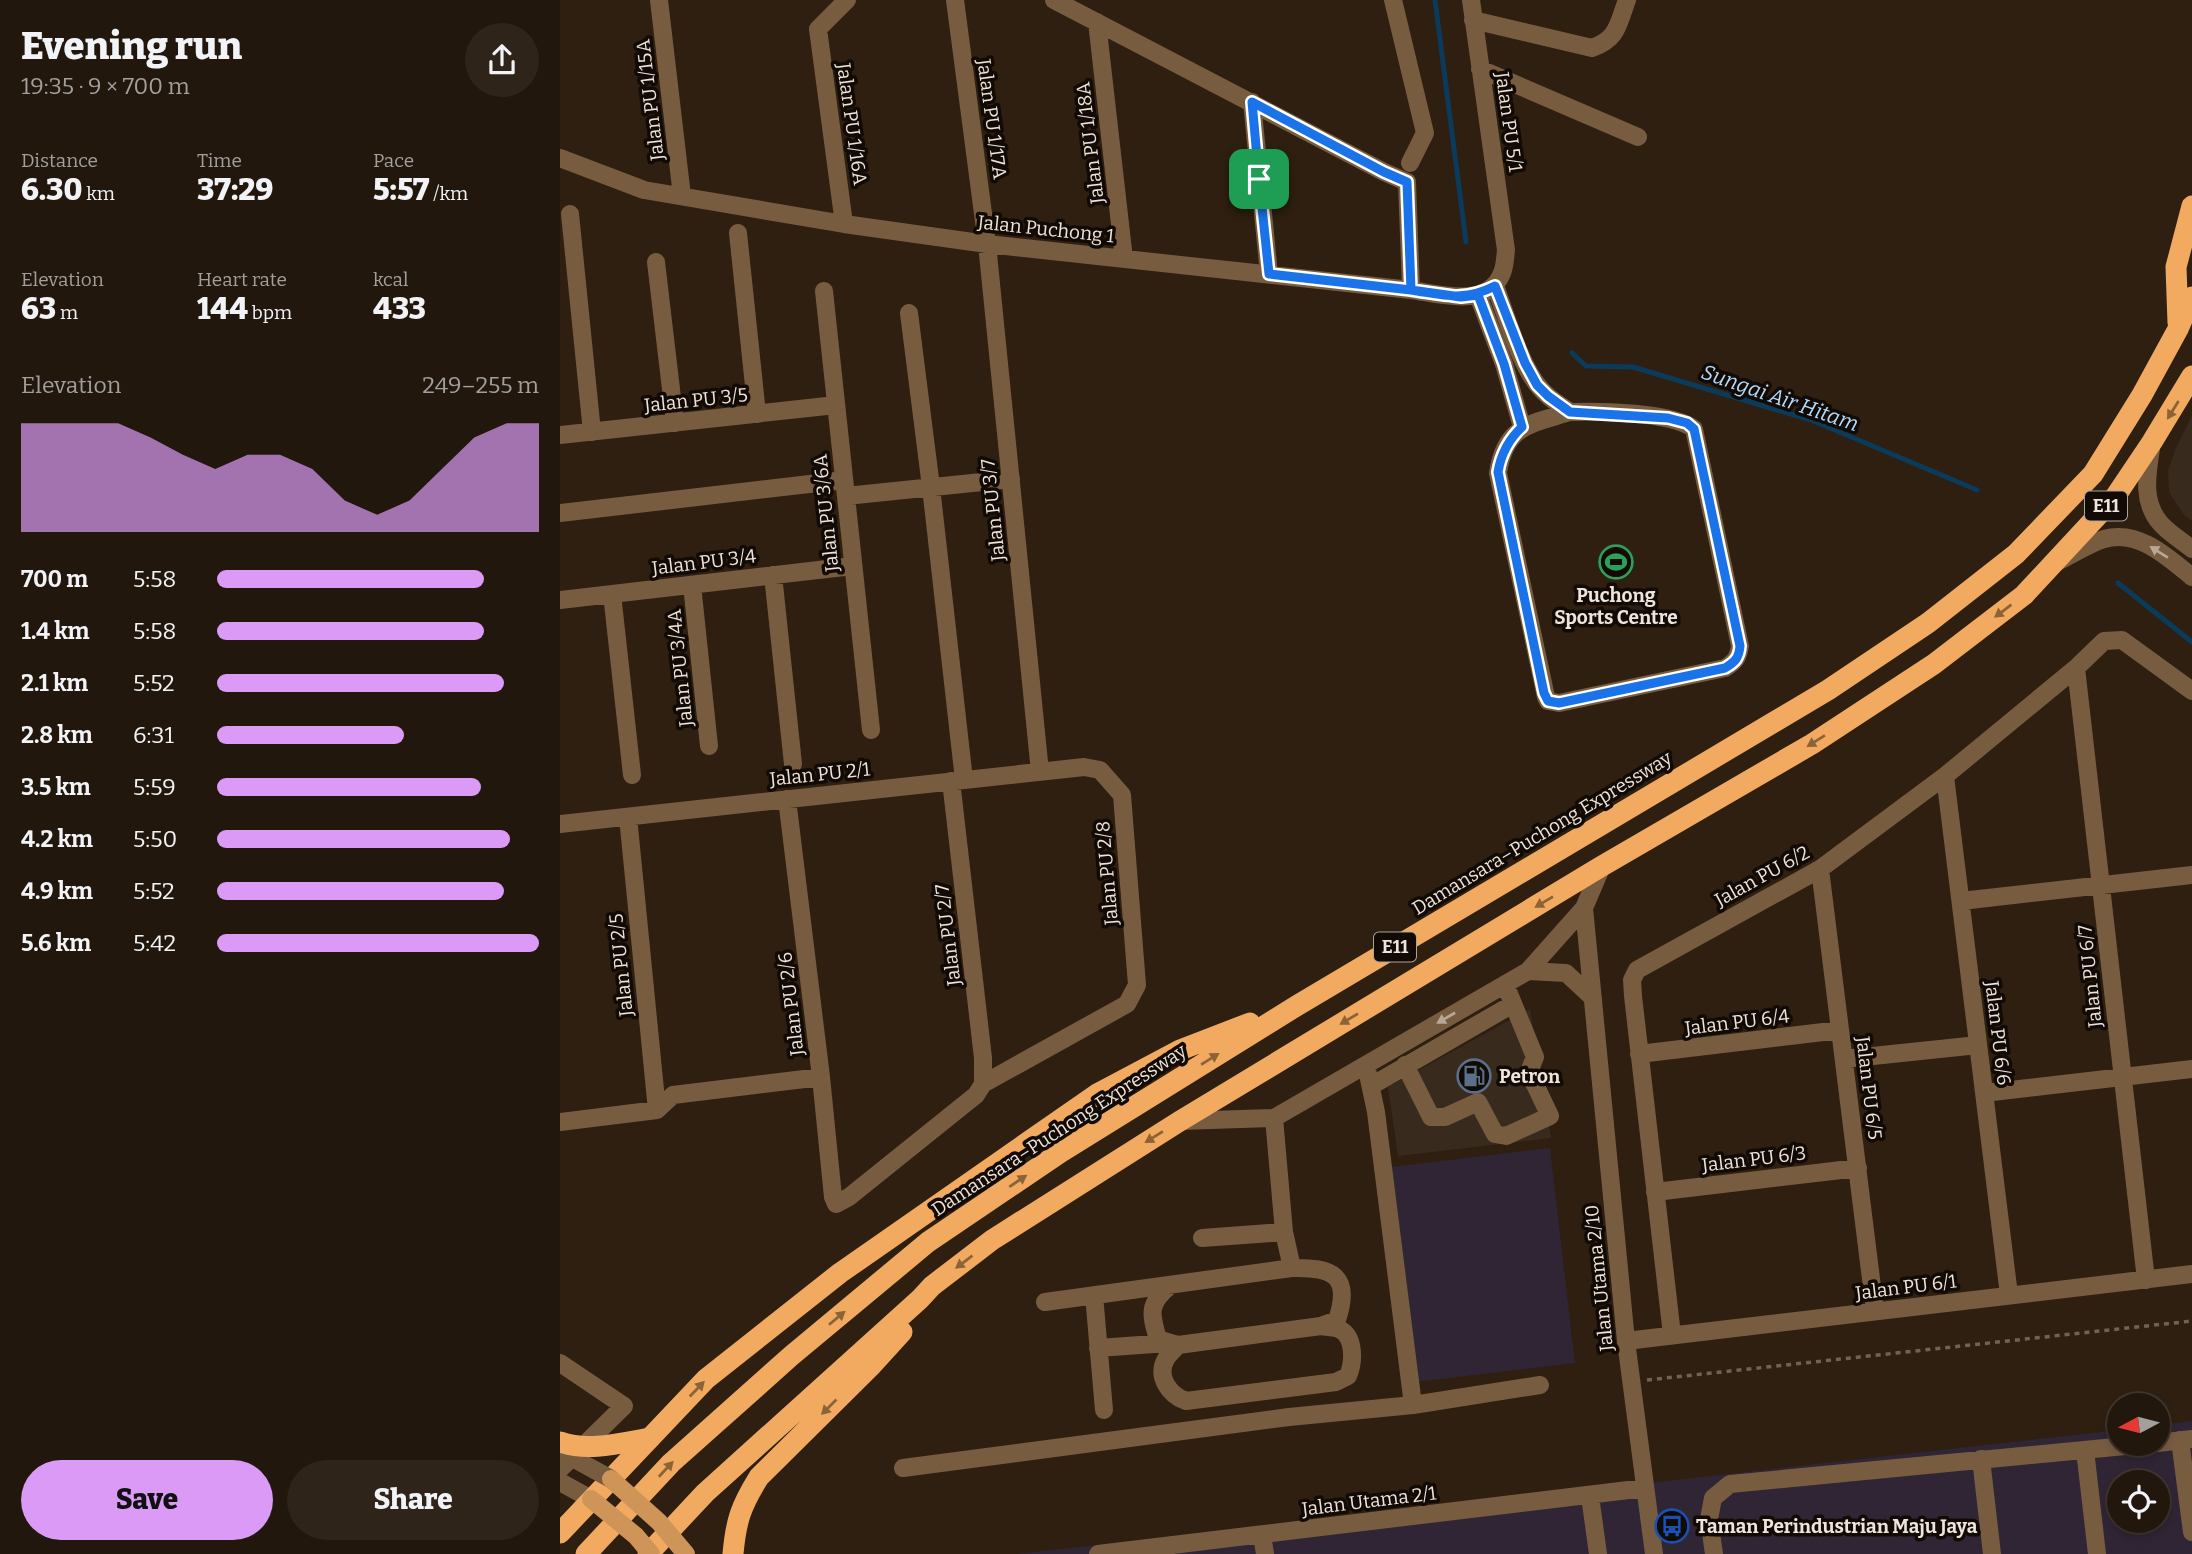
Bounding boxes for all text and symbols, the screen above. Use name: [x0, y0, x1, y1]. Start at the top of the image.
text: Evening run: [21, 23, 242, 69]
button: share: [465, 23, 539, 97]
street label: Jalan PU 1/15A: [631, 38, 669, 163]
street label: Jalan PU 1/17A: [972, 56, 1012, 181]
street label: Jalan PU 1/16A: [832, 61, 872, 187]
street label: Jalan PU 5/1: [1490, 70, 1527, 174]
text: 19:35 · 9 × 700 m: [21, 72, 190, 100]
street label: Jalan PU 1/18A: [1071, 80, 1109, 206]
text: Distance: [21, 149, 98, 172]
text: Time: [197, 149, 242, 172]
text: Pace: [373, 149, 414, 172]
pin: [1229, 149, 1289, 209]
icon: arrive: [1240, 160, 1278, 198]
text: 6.30: [21, 172, 82, 208]
text: 37:29: [197, 172, 273, 208]
text: 5:57: [373, 172, 430, 208]
text: km: [82, 182, 115, 205]
text: /km: [430, 182, 468, 205]
street label: Jalan Puchong 1: [976, 210, 1116, 248]
text: Elevation: [21, 268, 104, 291]
text: Heart rate: [197, 268, 287, 291]
text: kcal: [373, 268, 408, 291]
text: 63: [21, 291, 56, 327]
text: 144: [197, 291, 248, 327]
text: 433: [373, 291, 426, 327]
text: m: [56, 301, 78, 324]
text: bpm: [248, 301, 292, 324]
water label: Sungai Air Hitam: [1698, 359, 1862, 437]
text: Elevation: [21, 371, 121, 399]
text: 249–255 m: [422, 371, 539, 399]
street label: Jalan PU 3/5: [642, 383, 749, 417]
one-way arrow: [2166, 400, 2179, 420]
street label: Jalan PU 3/6A: [808, 453, 844, 574]
street label: Jalan PU 3/7: [976, 457, 1010, 563]
road number: E11: [2085, 492, 2127, 520]
sports icon: Puchong Sports Centre: [1597, 543, 1635, 581]
street label: Jalan PU 3/4: [650, 544, 757, 580]
one-way arrow: [2149, 546, 2169, 559]
text: 700 m: [21, 565, 88, 593]
text: 5:58: [133, 565, 176, 593]
place label: Puchong Sports Centre: [1554, 584, 1678, 629]
one-way arrow: [1994, 604, 2012, 618]
street label: Jalan PU 3/4A: [662, 608, 698, 729]
text: 1.4 km: [21, 617, 89, 645]
text: 5:58: [133, 617, 176, 645]
text: 2.1 km: [21, 669, 88, 697]
text: 5:52: [133, 669, 175, 697]
text: 2.8 km: [21, 721, 93, 749]
text: 6:31: [133, 721, 174, 749]
one-way arrow: [1807, 734, 1826, 747]
street label: Damansara–Puchong Expressway: [1408, 746, 1677, 920]
street label: Jalan PU 2/1: [768, 757, 872, 791]
text: 3.5 km: [21, 773, 91, 801]
text: 5:59: [133, 773, 176, 801]
street label: Jalan PU 2/8: [1091, 820, 1123, 927]
text: 4.2 km: [21, 825, 93, 853]
text: 5:50: [133, 825, 177, 853]
street label: Jalan PU 6/2: [1710, 841, 1813, 912]
text: 4.9 km: [21, 877, 93, 905]
text: 5:52: [133, 877, 175, 905]
street label: Jalan PU 2/7: [930, 882, 966, 988]
one-way arrow: [1534, 895, 1553, 908]
street label: Jalan PU 2/5: [604, 912, 638, 1019]
street label: Jalan PU 6/7: [2073, 923, 2107, 1030]
text: 5.6 km: [21, 929, 91, 957]
text: 5:42: [133, 929, 176, 957]
road number: E11: [1374, 932, 1416, 962]
street label: Jalan PU 2/6: [773, 951, 809, 1058]
street label: Jalan PU 6/6: [1980, 978, 2016, 1087]
street label: Jalan PU 6/4: [1683, 1004, 1791, 1040]
one-way arrow: [1436, 1012, 1455, 1024]
one-way arrow: [1339, 1013, 1358, 1026]
street label: Jalan PU 6/5: [1851, 1034, 1887, 1141]
street label: Damansara–Puchong Expressway: [927, 1038, 1191, 1221]
one-way arrow: [1201, 1053, 1220, 1066]
fuel station icon: Petron: [1455, 1057, 1493, 1095]
place label: Petron: [1499, 1065, 1561, 1088]
one-way arrow: [1145, 1131, 1164, 1144]
street label: Jalan PU 6/3: [1700, 1141, 1807, 1177]
one-way arrow: [1009, 1174, 1027, 1188]
street label: Jalan Utama 2/10: [1580, 1204, 1618, 1353]
one-way arrow: [955, 1254, 973, 1268]
street label: Jalan PU 6/1: [1853, 1269, 1958, 1305]
one-way arrow: [828, 1311, 845, 1326]
one-way arrow: [689, 1381, 705, 1398]
north arrow: [2107, 1393, 2170, 1456]
map controls: [2107, 1393, 2170, 1533]
one-way arrow: [821, 1399, 838, 1416]
button: Save: [21, 1460, 273, 1540]
button: Share: [287, 1460, 539, 1540]
one-way arrow: [658, 1461, 674, 1478]
button: locate: [2107, 1470, 2170, 1533]
street label: Jalan Utama 2/1: [1300, 1481, 1438, 1521]
bus stop icon: Taman Perindustrian Maju Jaya: [1653, 1507, 1691, 1545]
place label: Taman Perindustrian Maju Jaya: [1696, 1515, 1978, 1538]

